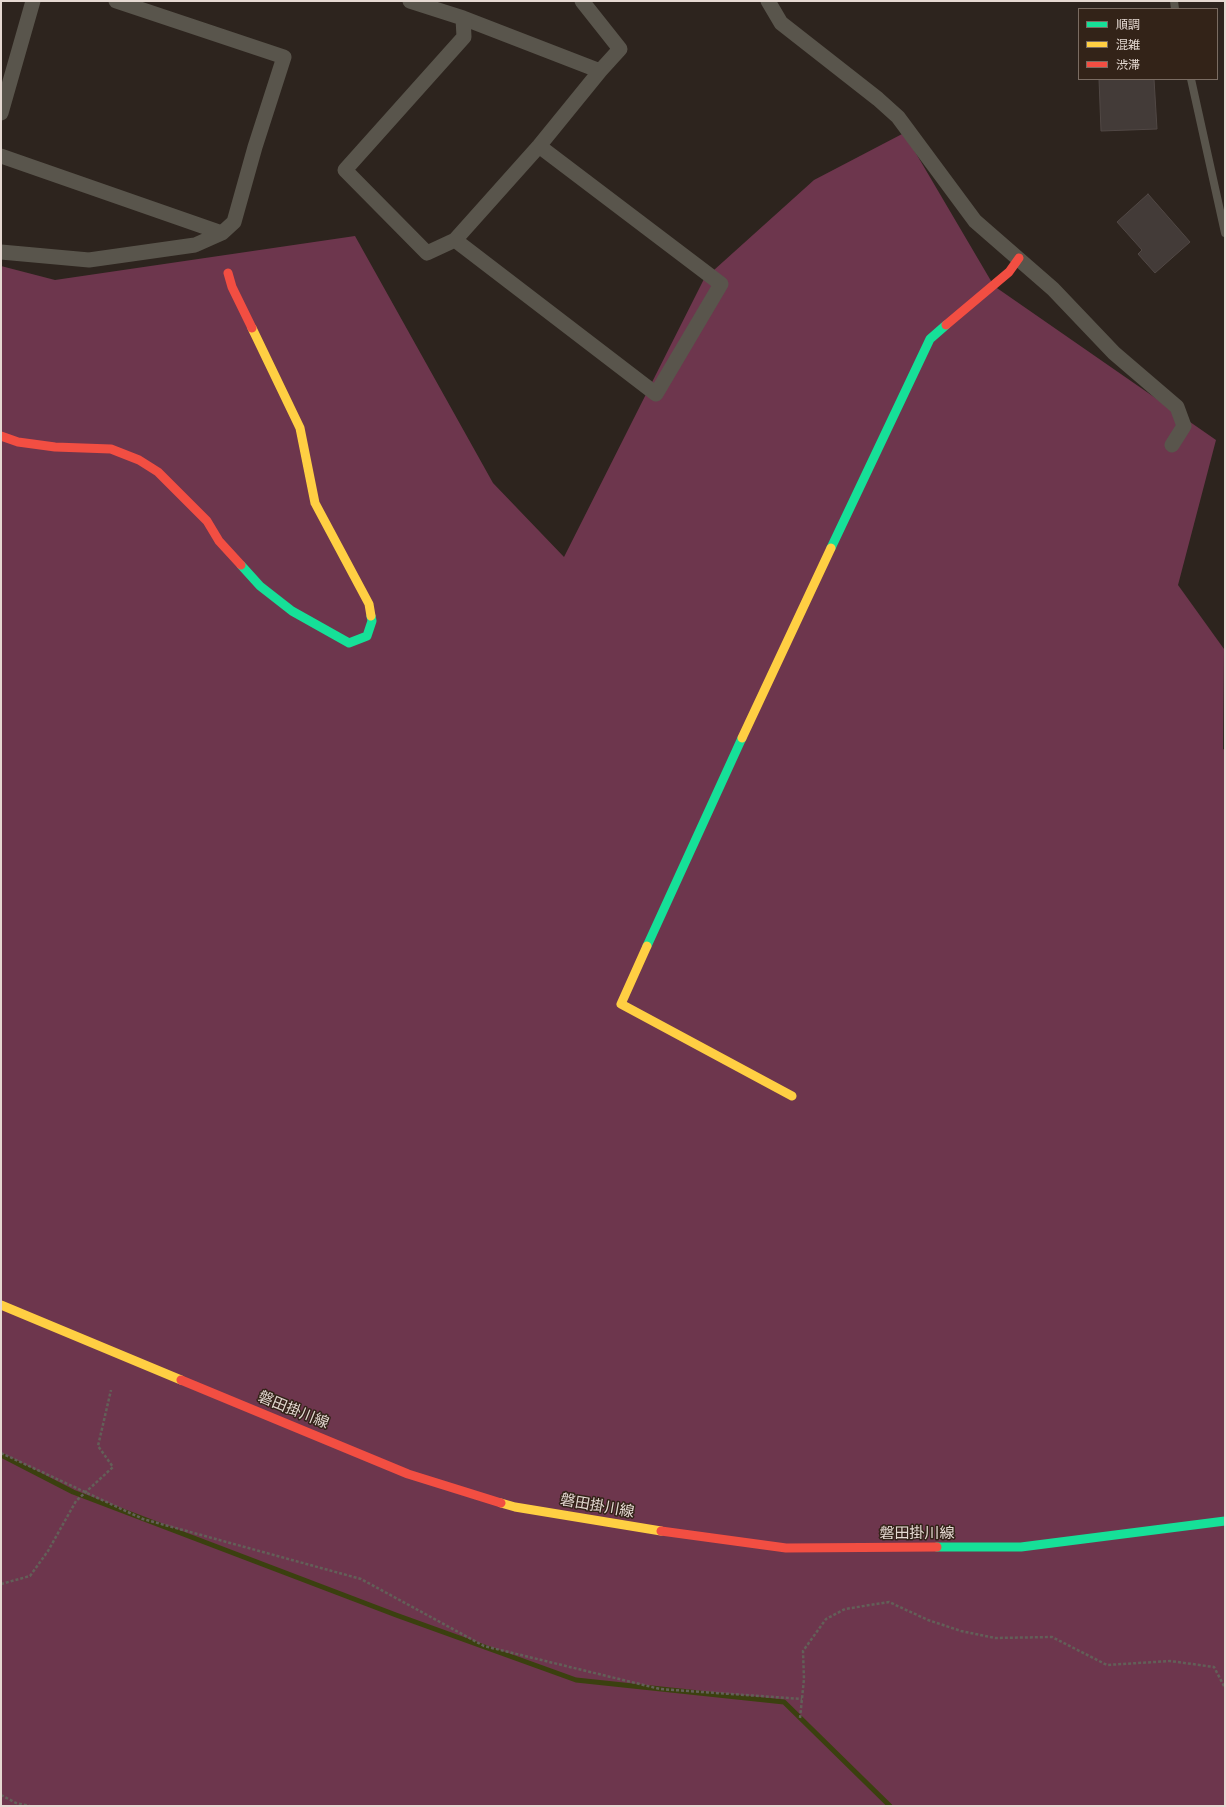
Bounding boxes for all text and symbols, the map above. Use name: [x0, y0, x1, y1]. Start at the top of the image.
legend: [1078, 8, 1218, 80]
text: 順調: [1116, 16, 1140, 34]
text: 混雑: [1116, 36, 1140, 54]
text: 渋滞: [1116, 56, 1140, 74]
street label: 磐田掛川線: [255, 1389, 331, 1433]
street label: 磐田掛川線: [559, 1492, 635, 1522]
street label: 磐田掛川線: [880, 1525, 954, 1543]

